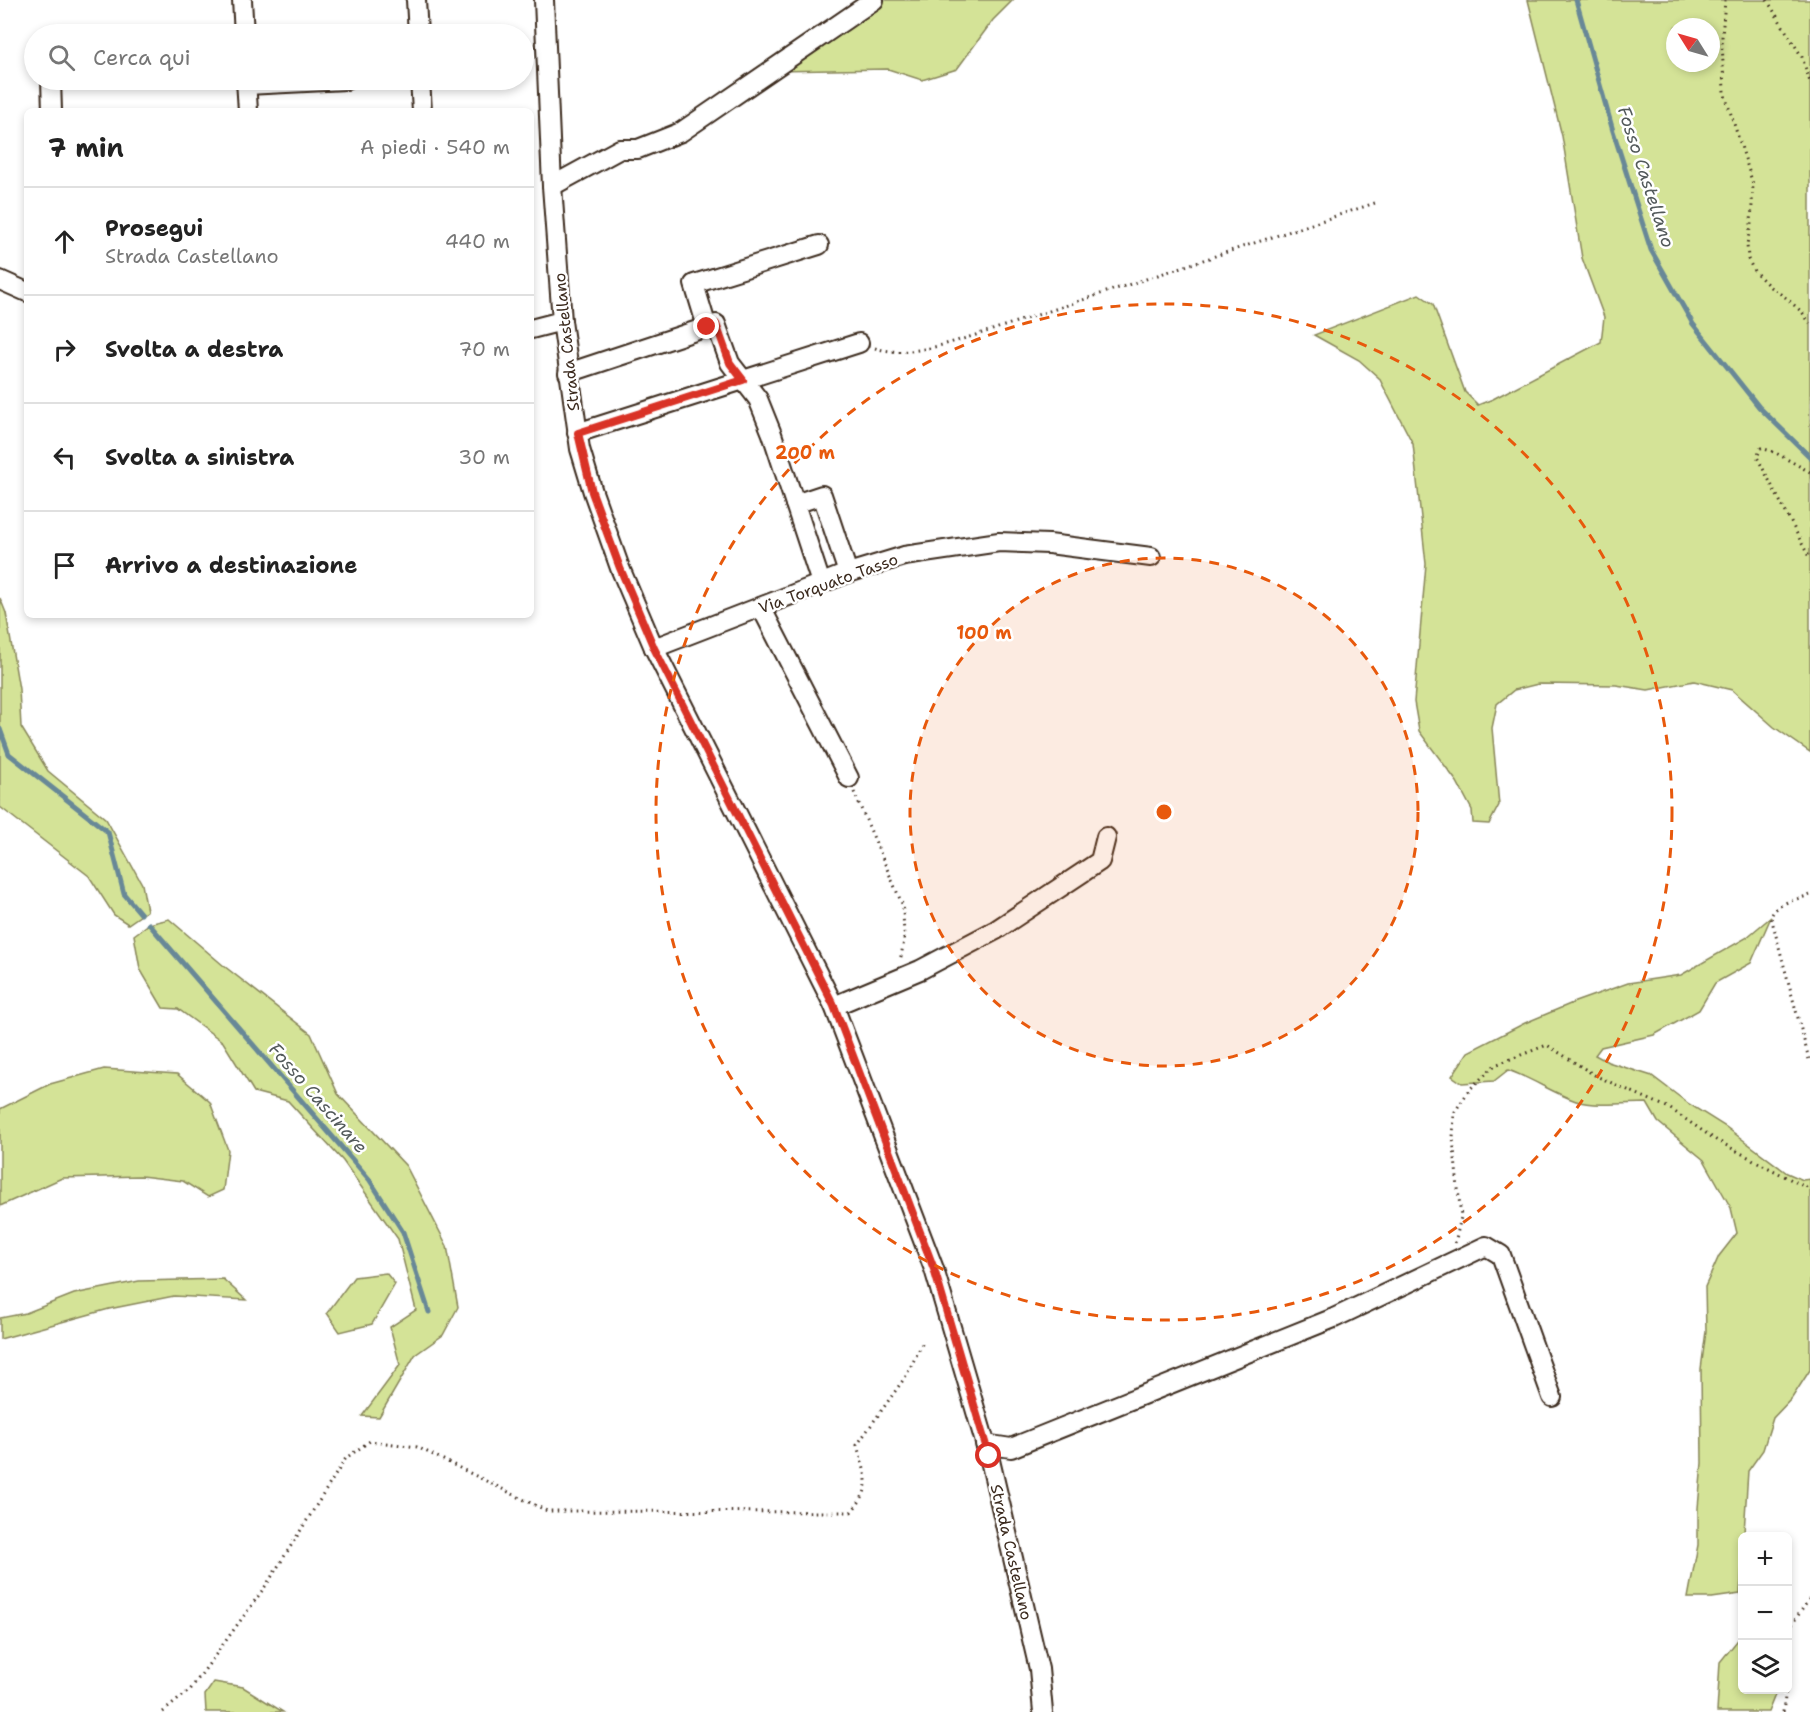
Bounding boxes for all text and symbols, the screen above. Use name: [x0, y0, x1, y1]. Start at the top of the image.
north arrow: [1666, 18, 1720, 72]
search box: [24, 24, 534, 90]
icon: search: [45, 41, 78, 74]
text: Cerca qui: [93, 43, 191, 72]
water label: Fosso Castellano: [1612, 103, 1680, 251]
text: 7 min: [48, 130, 124, 165]
text: A piedi · 540 m: [360, 134, 510, 160]
text: Prosegui: [105, 214, 203, 243]
icon: ahead: [48, 225, 81, 258]
text: 440 m: [445, 228, 510, 254]
text: Strada Castellano: [105, 243, 279, 269]
street label: Strada Castellano: [549, 272, 584, 412]
route end: [693, 313, 719, 339]
icon: right: [48, 333, 81, 366]
text: Svolta a destra: [105, 335, 283, 364]
text: 70 m: [458, 336, 510, 362]
icon: left: [48, 441, 81, 474]
text: 200 m: [775, 441, 836, 465]
text: Svolta a sinistra: [105, 443, 294, 472]
text: 30 m: [458, 444, 510, 470]
street label: Via Torquato Tasso: [755, 548, 901, 619]
icon: arrive: [48, 549, 81, 582]
text: Arrivo a destinazione: [105, 551, 357, 580]
text: 100 m: [956, 621, 1012, 645]
centre of rings: [1154, 802, 1174, 822]
water label: Fosso Cascinare: [263, 1038, 373, 1158]
route start: [975, 1442, 1001, 1468]
street label: Strada Castellano: [986, 1482, 1037, 1622]
map controls: [1738, 1532, 1792, 1694]
button: +: [1738, 1532, 1792, 1586]
button: −: [1738, 1586, 1792, 1640]
button: layers: [1738, 1640, 1792, 1694]

